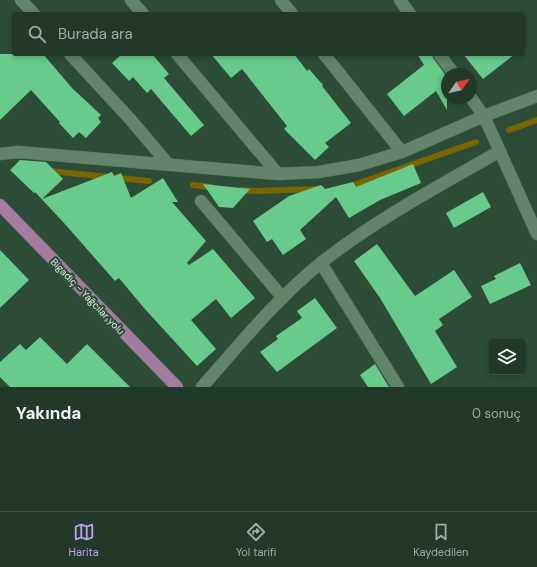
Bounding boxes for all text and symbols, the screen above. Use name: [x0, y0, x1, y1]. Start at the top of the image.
search box: [12, 12, 525, 56]
icon: search: [26, 23, 48, 45]
text: Burada ara: [58, 24, 133, 44]
north arrow: [441, 68, 477, 104]
street label: Bigadiç - Yağcılar yolu: [48, 255, 128, 337]
map controls: [489, 339, 525, 375]
button: layers: [489, 339, 525, 375]
text: Yakında: [16, 402, 81, 424]
text: 0 sonuç: [472, 405, 521, 422]
tab: Harita: [69, 521, 99, 559]
tab: Yol tarifi: [236, 521, 276, 559]
tab: Kaydedilen: [413, 521, 468, 559]

